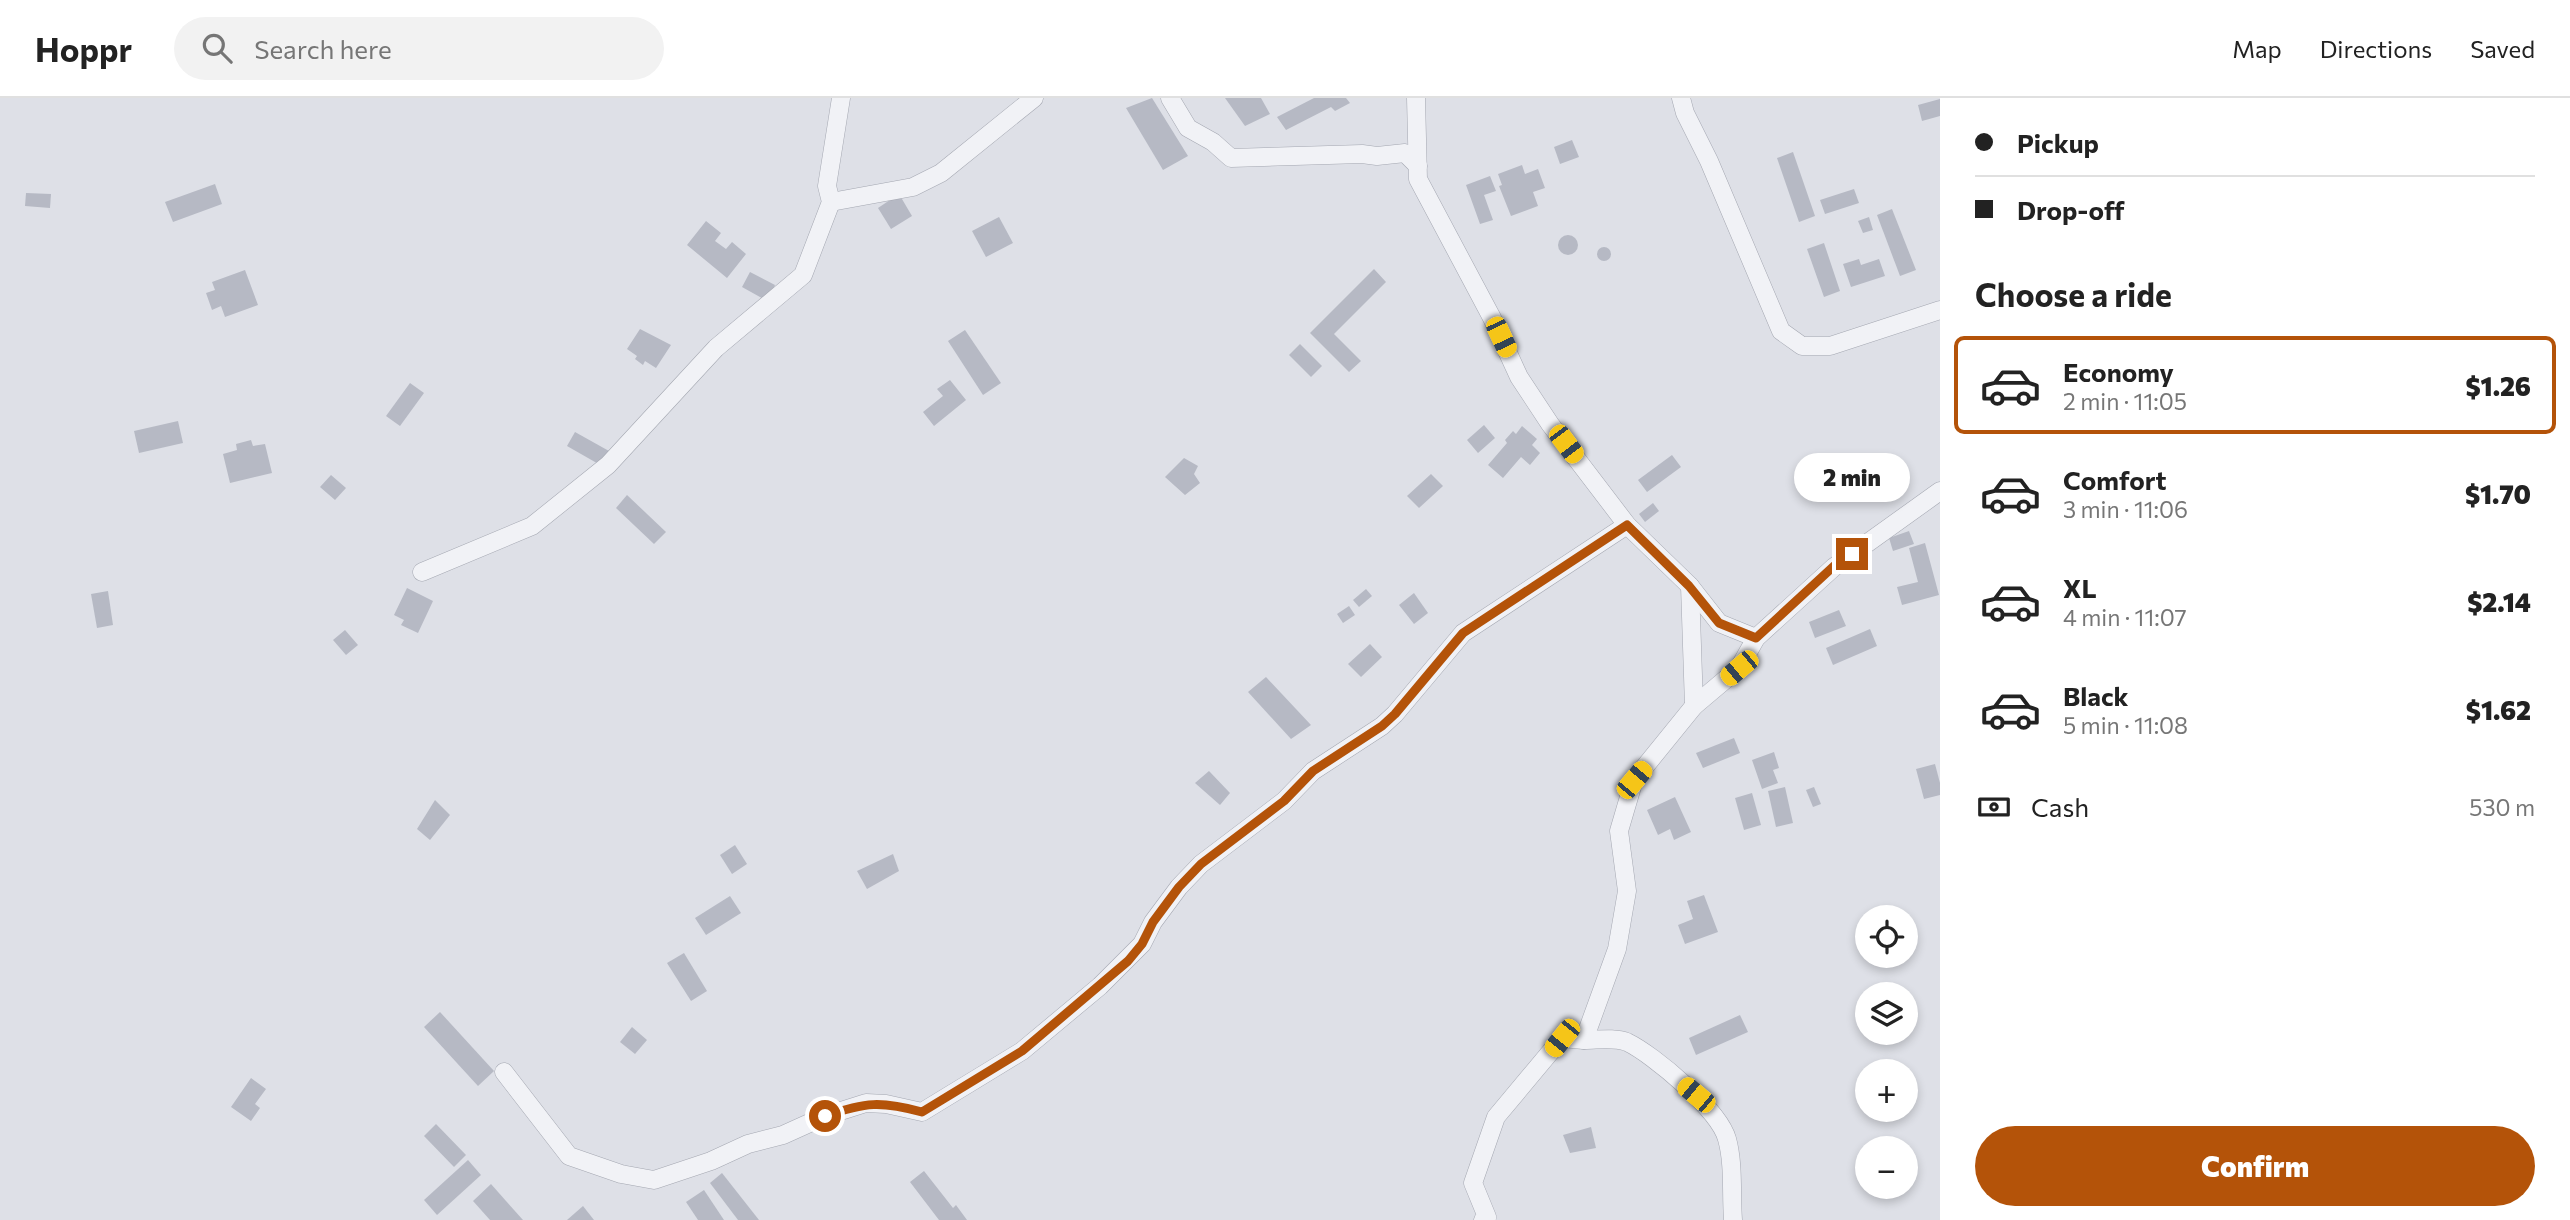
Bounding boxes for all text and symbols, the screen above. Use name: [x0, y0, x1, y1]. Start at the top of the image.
search box: [174, 17, 664, 80]
text: Hoppr: [35, 28, 132, 69]
icon: search: [198, 29, 236, 67]
text: Search here: [254, 33, 392, 64]
text: Map: [2232, 34, 2282, 63]
text: Directions: [2320, 34, 2432, 63]
text: Saved: [2470, 34, 2535, 63]
text: Pickup: [2017, 127, 2099, 158]
text: Drop-off: [2017, 194, 2124, 225]
text: Choose a ride: [1975, 274, 2172, 314]
car: [1483, 314, 1520, 360]
icon: car: [1979, 354, 2042, 417]
text: Economy: [2063, 356, 2174, 387]
text: $1.26: [2465, 370, 2531, 401]
text: 2 min · 11:05: [2063, 387, 2187, 415]
car: [1545, 421, 1588, 467]
callout: 2 min: [1794, 452, 1910, 502]
icon: car: [1979, 462, 2042, 525]
text: 2 min: [1823, 463, 1881, 491]
text: Comfort: [2063, 464, 2166, 495]
text: $1.70: [2465, 478, 2531, 509]
text: 3 min · 11:06: [2063, 495, 2188, 523]
route end: [1836, 538, 1868, 570]
icon: car: [1979, 570, 2042, 633]
text: XL: [2063, 572, 2097, 603]
text: $2.14: [2467, 586, 2531, 617]
text: 4 min · 11:07: [2063, 603, 2187, 631]
car: [1717, 646, 1762, 690]
icon: car: [1979, 678, 2042, 741]
text: Black: [2063, 680, 2129, 711]
text: $1.62: [2466, 694, 2531, 725]
text: 5 min · 11:08: [2063, 711, 2188, 739]
car: [1613, 757, 1656, 803]
icon: cash: [1975, 788, 2013, 826]
text: Cash: [2031, 791, 2089, 822]
text: 530 m: [2469, 793, 2535, 821]
map controls: [1855, 905, 1918, 1199]
button: locate: [1855, 905, 1918, 968]
button: layers: [1855, 982, 1918, 1045]
car: [1541, 1015, 1584, 1061]
button: +: [1855, 1059, 1918, 1122]
car: [1674, 1073, 1719, 1117]
route start: [809, 1100, 841, 1132]
button: Confirm: [1975, 1126, 2535, 1206]
button: −: [1855, 1136, 1918, 1199]

